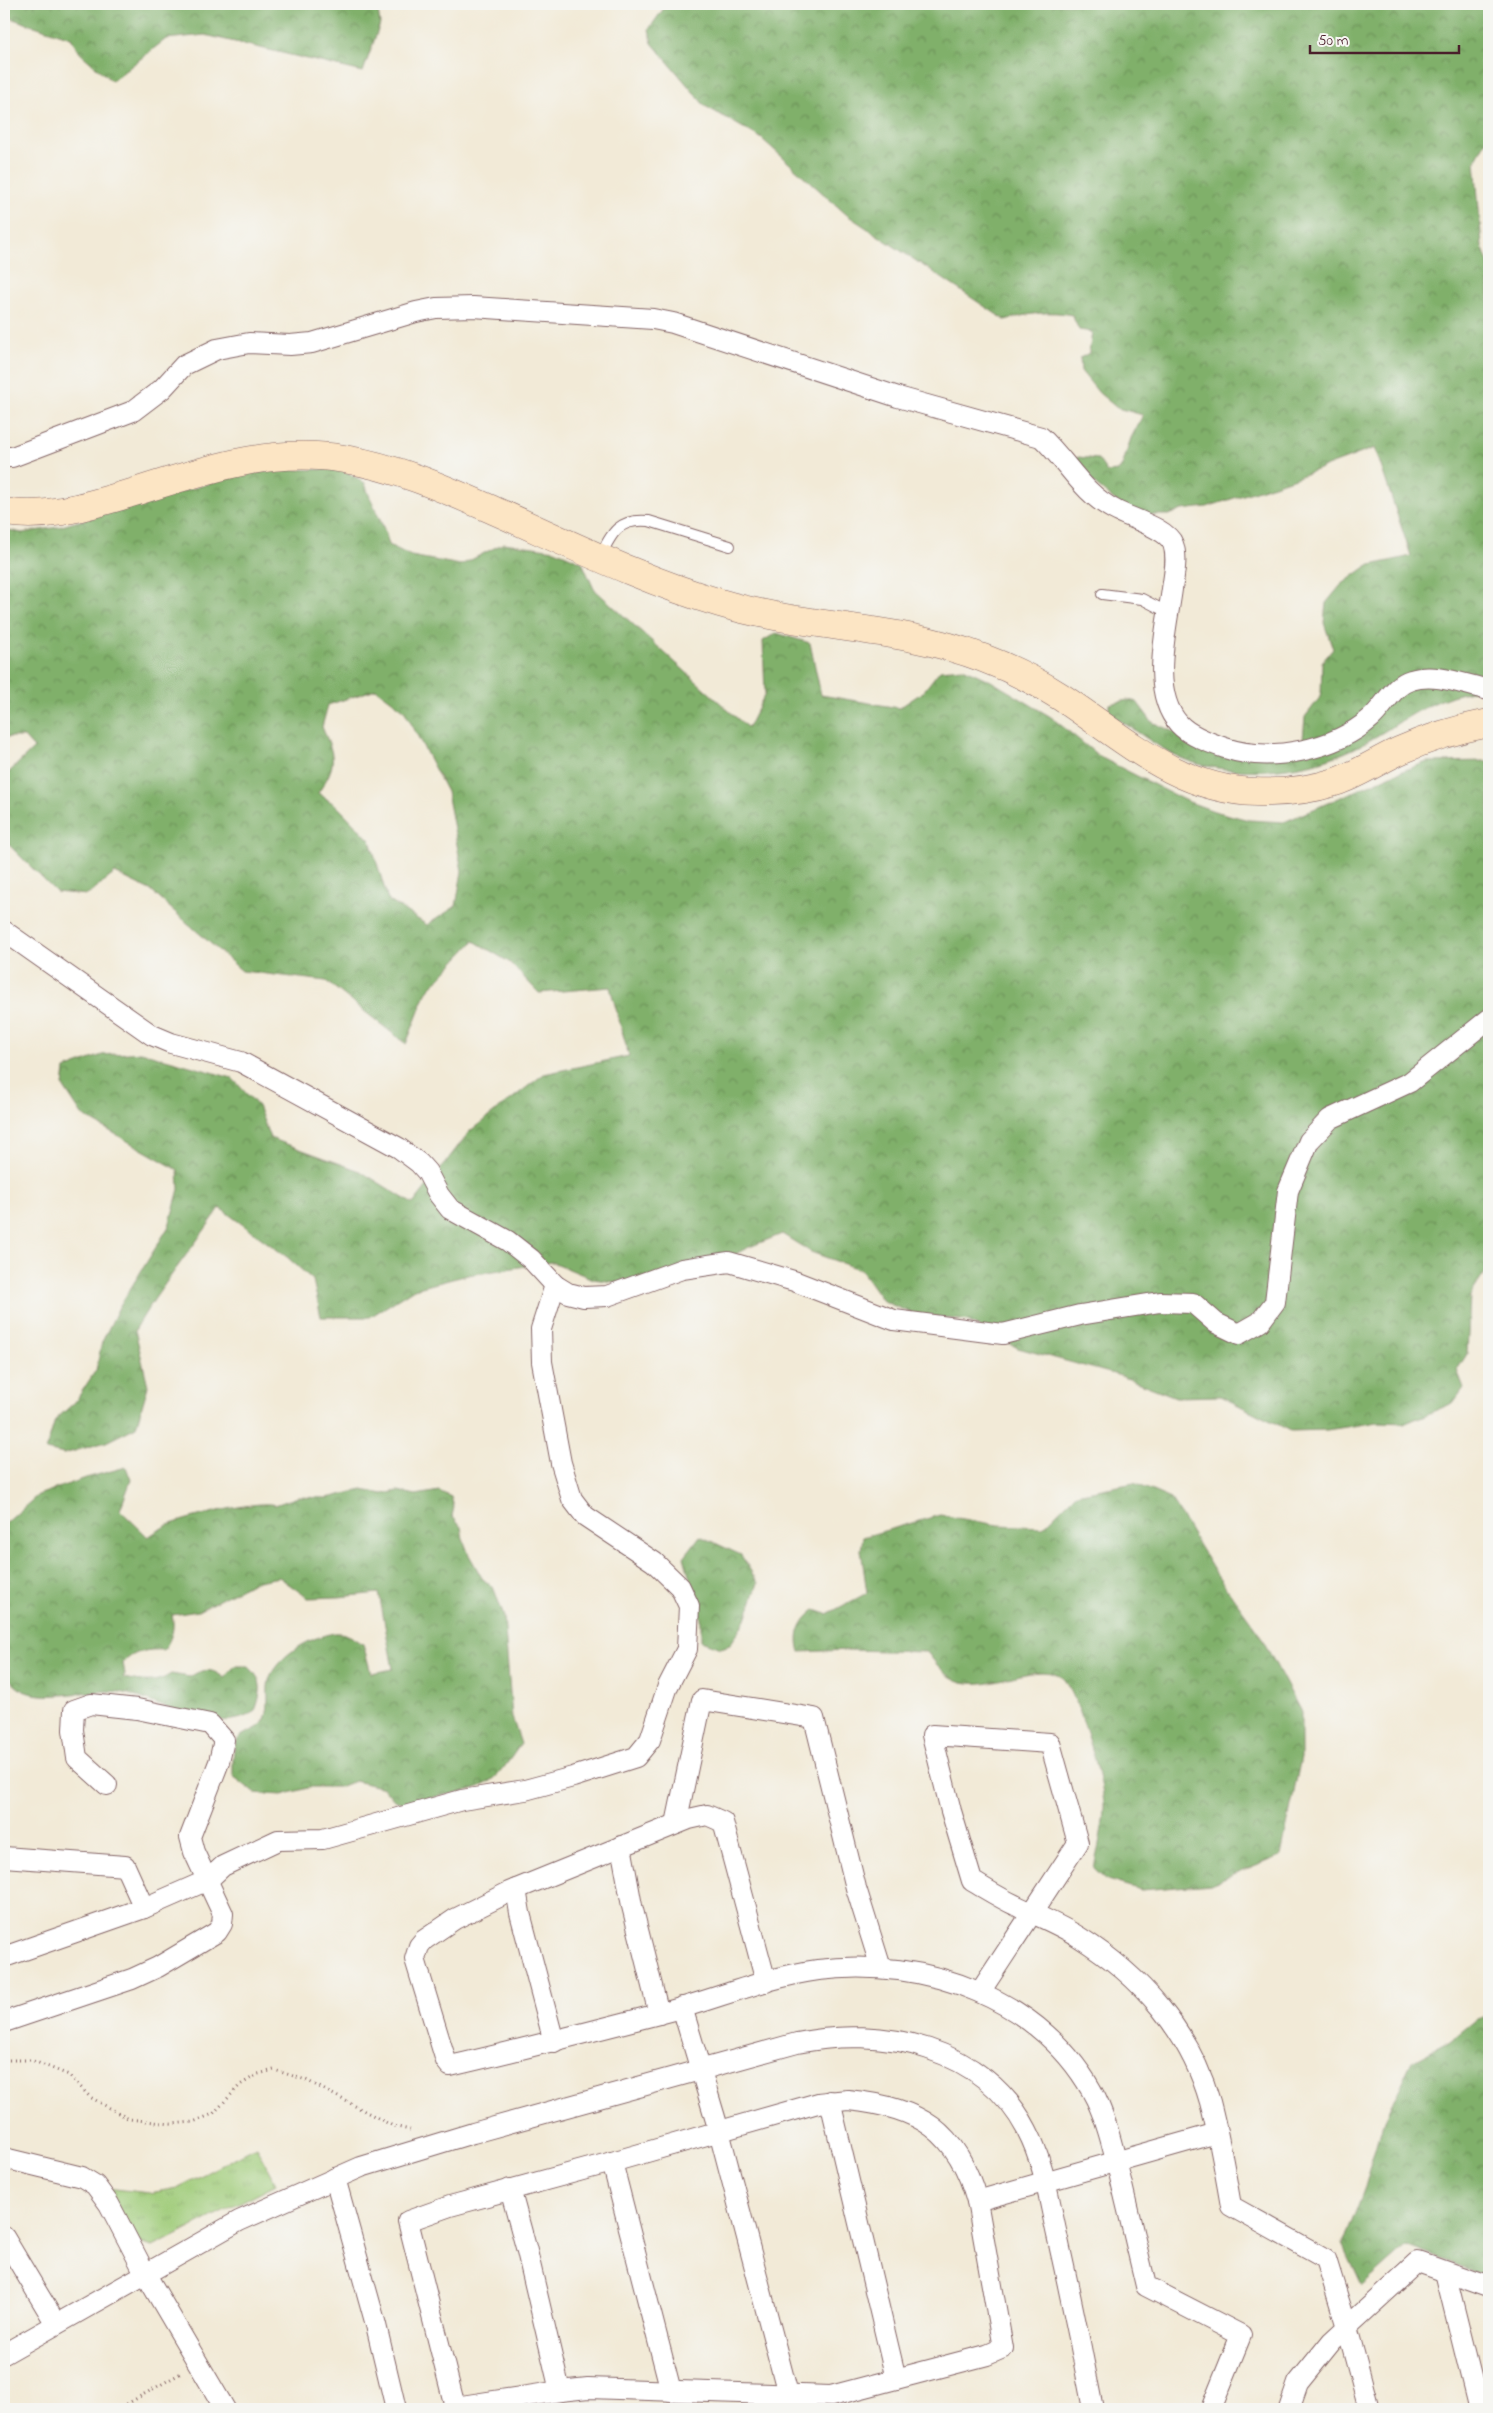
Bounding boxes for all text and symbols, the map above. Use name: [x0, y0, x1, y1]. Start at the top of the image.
scale bar: [1310, 22, 1459, 54]
text: 50 m: [1318, 30, 1349, 52]

